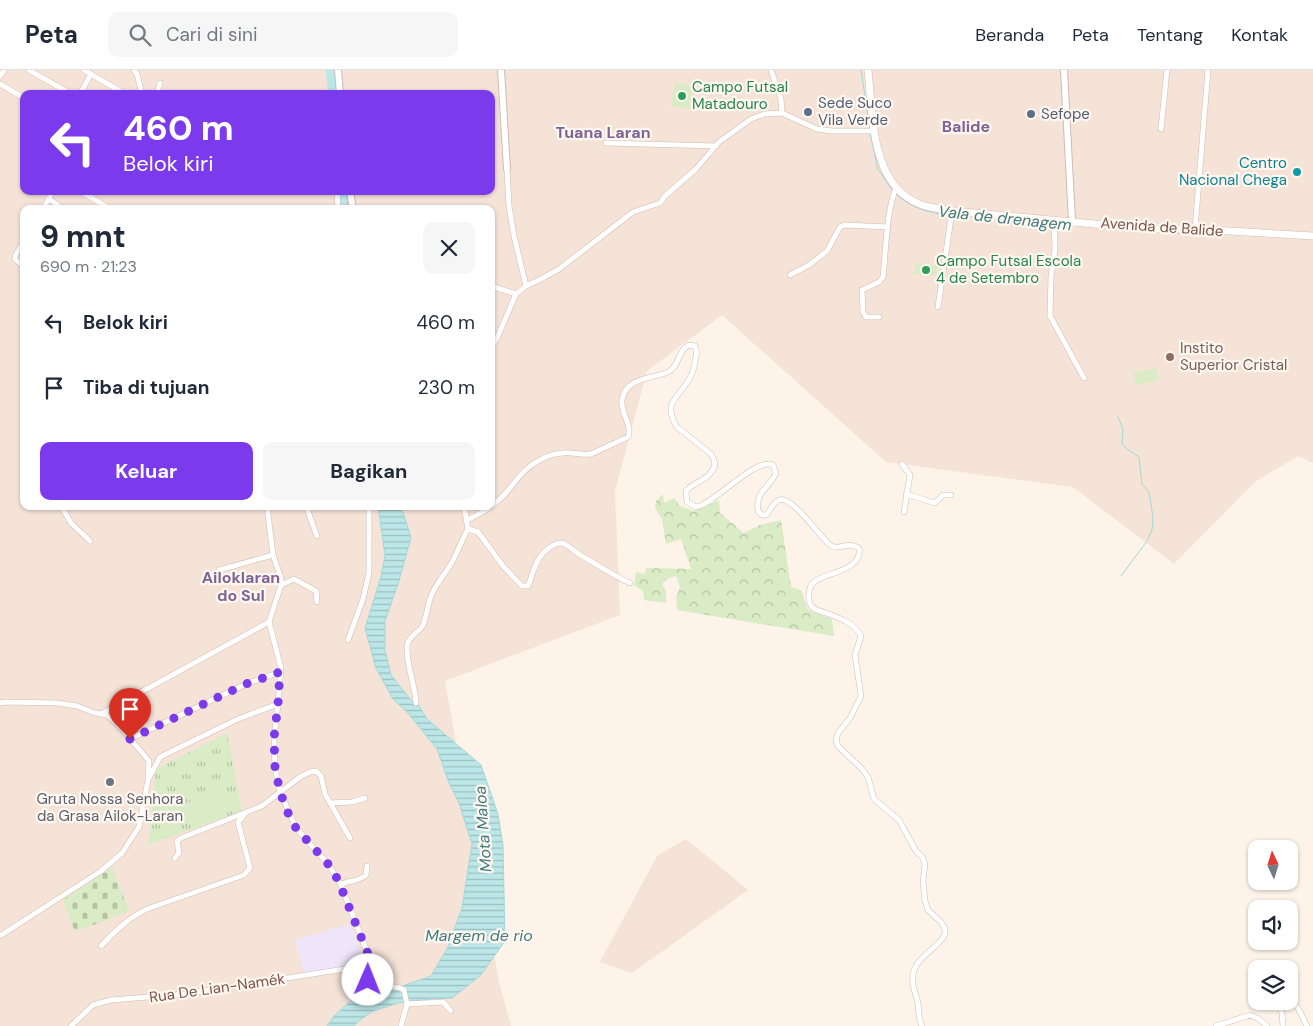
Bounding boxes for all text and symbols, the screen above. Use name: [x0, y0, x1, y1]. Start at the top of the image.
search box: [108, 12, 458, 57]
text: Peta: [25, 19, 78, 50]
icon: search: [126, 21, 154, 49]
text: Cari di sini: [166, 22, 258, 47]
text: Beranda: [975, 23, 1044, 47]
text: Peta: [1072, 23, 1109, 47]
text: Tentang: [1137, 23, 1203, 47]
text: Kontak: [1231, 23, 1288, 47]
place label: Campo Futsal Matadouro: [692, 77, 788, 114]
marker: Campo Futsal Matadouro: [676, 90, 688, 102]
place label: Sede Suco Vila Verde: [818, 93, 892, 130]
place label: Sefope: [1041, 104, 1090, 124]
text: 460 m: [123, 105, 234, 151]
marker: Sede Suco Vila Verde: [802, 106, 814, 118]
marker: Sefope: [1025, 108, 1037, 120]
icon: left: [40, 110, 105, 175]
district label: Balide: [942, 116, 990, 137]
district label: Tuana Laran: [555, 122, 651, 143]
text: Belok kiri: [123, 149, 213, 178]
place label: Centro Nacional Chega: [1179, 153, 1287, 190]
marker: Centro Nacional Chega: [1291, 166, 1303, 178]
water label: Vala de drenagem: [937, 201, 1073, 235]
street label: Avenida de Balide: [1100, 213, 1224, 241]
text: 9 mnt: [40, 217, 126, 256]
button: close: [423, 222, 475, 274]
place label: Campo Futsal Escola 4 de Setembro: [936, 251, 1081, 288]
text: 690 m · 21:23: [40, 256, 137, 277]
marker: Campo Futsal Escola 4 de Setembro: [920, 264, 932, 276]
icon: left: [40, 309, 68, 337]
text: Belok kiri: [83, 310, 168, 335]
text: 460 m: [417, 310, 475, 335]
place label: Instito Superior Cristal: [1180, 338, 1287, 375]
marker: Instito Superior Cristal: [1164, 351, 1176, 363]
icon: arrive: [40, 374, 68, 402]
text: Tiba di tujuan: [83, 375, 209, 400]
text: 230 m: [418, 375, 475, 400]
button: Keluar: [40, 442, 253, 500]
button: Bagikan: [263, 442, 475, 500]
district label: Ailoklaran do Sul: [202, 567, 280, 606]
pin: [109, 688, 151, 739]
icon: arrive: [116, 695, 144, 723]
marker: Gruta Nossa Senhora da Grasa Ailok-Laran: [104, 776, 116, 788]
water label: Mota Maloa: [469, 785, 496, 873]
place label: Gruta Nossa Senhora da Grasa Ailok-Laran: [36, 789, 184, 826]
north arrow: [1248, 840, 1298, 890]
map controls: [1248, 840, 1298, 1010]
button: sound: [1248, 900, 1298, 950]
water label: Margem de rio: [425, 925, 533, 946]
position arrow: [341, 953, 393, 1005]
button: layers: [1248, 960, 1298, 1010]
street label: Rua De Lian-Namék: [148, 969, 287, 1007]

